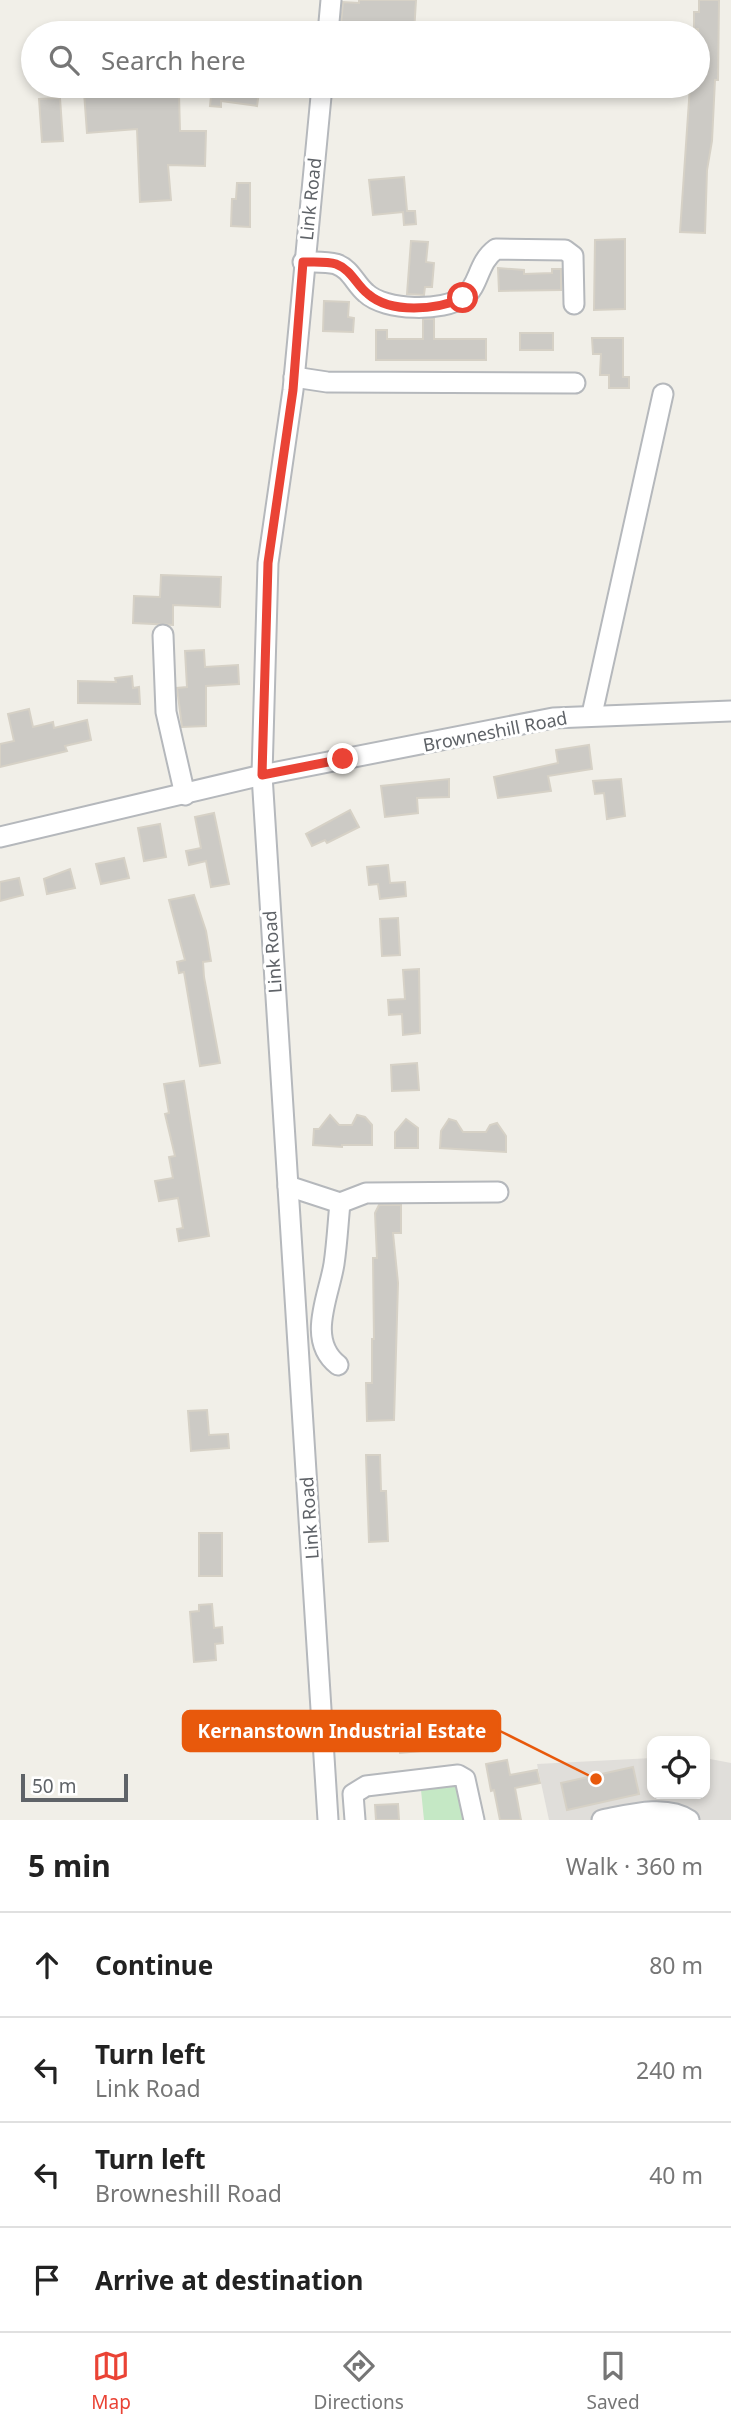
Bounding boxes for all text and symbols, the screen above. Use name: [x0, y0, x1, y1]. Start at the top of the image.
search box: [21, 21, 710, 98]
icon: search: [45, 41, 83, 79]
text: Search here: [101, 42, 246, 78]
street label: Link Road: [294, 157, 326, 241]
route start: [447, 282, 478, 313]
street label: Browneshill Road: [421, 705, 569, 757]
route end: [327, 743, 358, 774]
street label: Link Road: [257, 910, 287, 994]
street label: Link Road: [294, 1476, 324, 1560]
callout: Kernanstown Industrial Estate: [183, 1711, 500, 1751]
text: Kernanstown Industrial Estate: [198, 1718, 486, 1744]
map controls: [647, 1736, 710, 1799]
button: locate: [647, 1736, 710, 1799]
scale bar: [21, 1771, 128, 1803]
text: 50 m: [32, 1773, 76, 1799]
text: 5 min: [28, 1845, 111, 1886]
text: Walk · 360 m: [566, 1850, 703, 1882]
icon: ahead: [28, 1946, 66, 1984]
text: Continue: [95, 1947, 213, 1983]
text: 80 m: [649, 1949, 703, 1981]
text: Turn left: [95, 2036, 206, 2072]
icon: left: [28, 2051, 66, 2089]
text: 240 m: [636, 2054, 703, 2086]
text: Link Road: [95, 2072, 201, 2104]
text: Turn left: [95, 2141, 206, 2177]
icon: left: [28, 2156, 66, 2194]
text: 40 m: [649, 2159, 703, 2191]
text: Browneshill Road: [95, 2177, 282, 2209]
icon: arrive: [28, 2261, 66, 2299]
text: Arrive at destination: [95, 2262, 364, 2298]
tab: Map: [91, 2347, 131, 2415]
tab: Directions: [314, 2347, 404, 2415]
tab: Saved: [586, 2347, 640, 2415]

